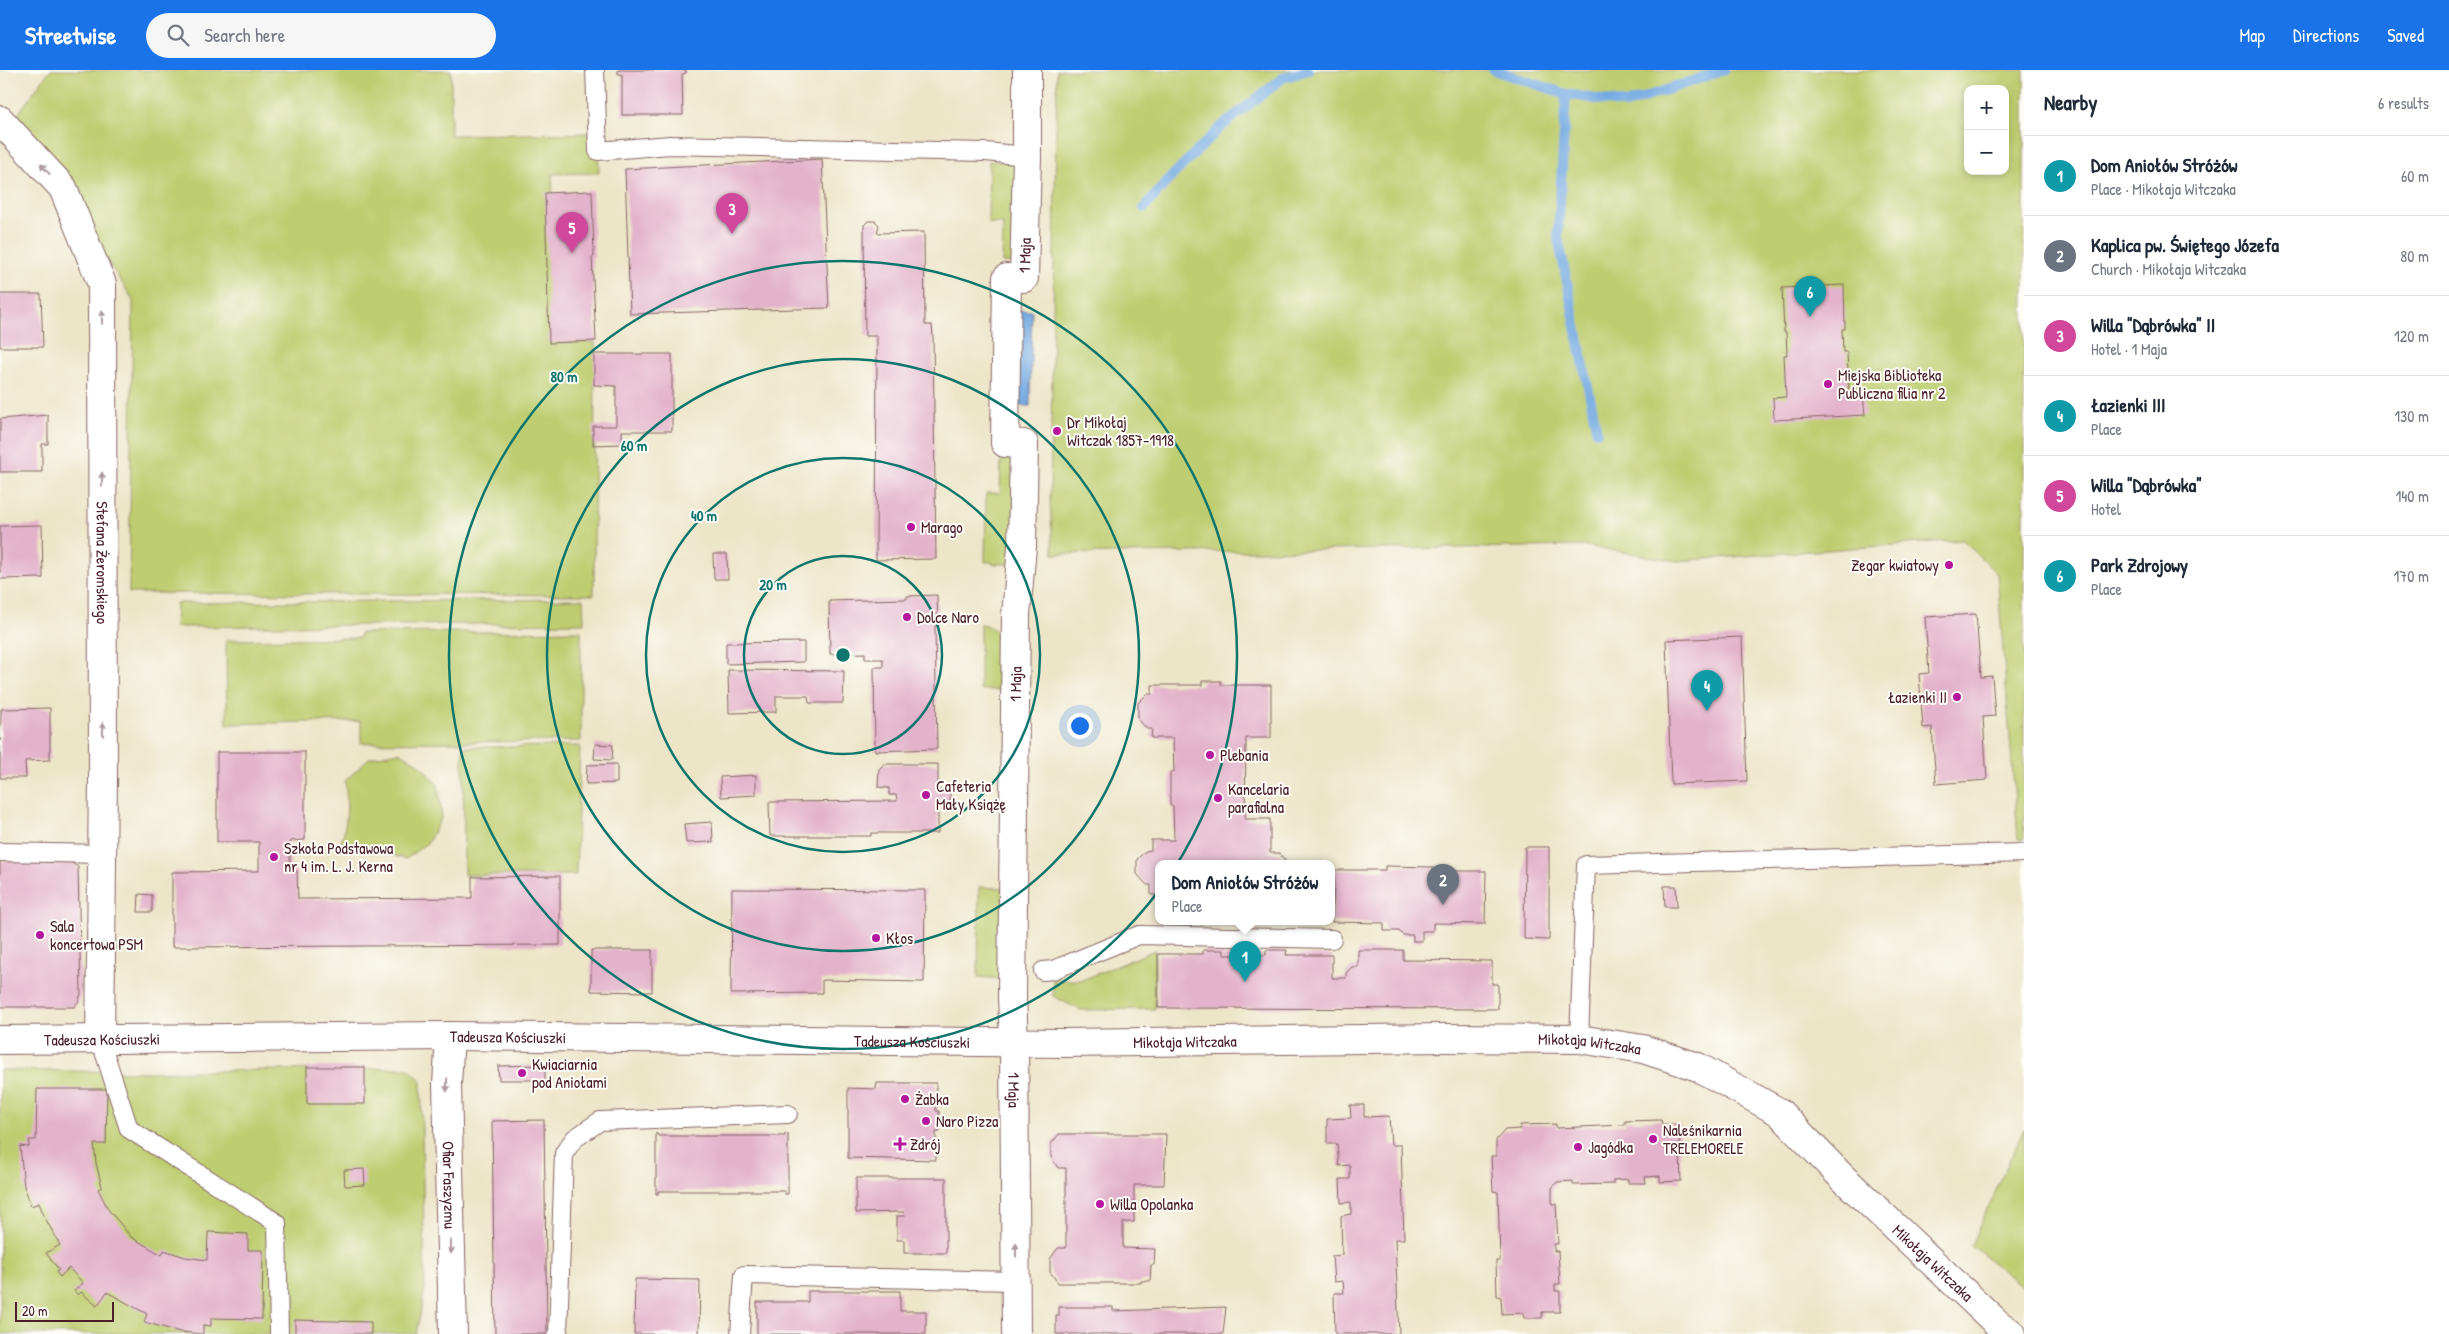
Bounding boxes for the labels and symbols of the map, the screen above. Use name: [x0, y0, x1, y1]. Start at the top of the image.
one-way arrow: [39, 163, 51, 175]
pin: 3: [716, 193, 748, 234]
pin: 5: [556, 212, 588, 253]
street label: 1 Maja: [1013, 237, 1036, 273]
pin: 6: [1794, 276, 1826, 317]
one-way arrow: [98, 308, 106, 324]
place label: Miejska Biblioteka Publiczna filia nr 2: [1838, 364, 1946, 404]
text: 80 m: [551, 366, 577, 387]
marker: Miejska Biblioteka Publiczna filia nr 2: [1822, 378, 1834, 390]
place label: Dr Mikołaj Witczak 1857-1918: [1067, 411, 1174, 451]
marker: Dr Mikołaj Witczak 1857-1918: [1051, 425, 1063, 437]
text: 60 m: [621, 435, 647, 456]
one-way arrow: [98, 471, 106, 487]
street label: Stefana Żeromskiego: [91, 501, 114, 625]
text: 40 m: [691, 505, 717, 526]
place label: Marago: [921, 516, 963, 538]
marker: Marago: [905, 521, 917, 533]
place label: Zegar kwiatowy: [1851, 554, 1939, 576]
marker: Zegar kwiatowy: [1943, 559, 1955, 571]
text: 20 m: [759, 574, 787, 595]
place label: Dolce Naro: [917, 606, 980, 628]
marker: Dolce Naro: [901, 611, 913, 623]
centre of rings: [834, 646, 852, 664]
street label: 1 Maja: [1004, 666, 1026, 702]
pin: 4: [1691, 670, 1723, 711]
place label: Łazienki II: [1888, 686, 1947, 708]
marker: Łazienki II: [1951, 691, 1963, 703]
your location: [1067, 713, 1093, 739]
one-way arrow: [99, 721, 107, 737]
place label: Plebania: [1220, 744, 1268, 766]
marker: Plebania: [1204, 749, 1216, 761]
place label: Cafeteria Mały Książę: [936, 775, 1007, 815]
place label: Kancelaria parafialna: [1228, 778, 1289, 818]
marker: Cafeteria Mały Książę: [920, 789, 932, 801]
marker: Kancelaria parafialna: [1212, 792, 1224, 804]
place label: Szkoła Podstawowa nr 4 im. L. J. Kerna: [284, 837, 393, 877]
marker: Szkoła Podstawowa nr 4 im. L. J. Kerna: [268, 851, 280, 863]
pin: 2: [1427, 864, 1459, 905]
place label: Sala koncertowa PSM: [50, 915, 143, 955]
place label: Kłos: [886, 927, 913, 949]
marker: Sala koncertowa PSM: [34, 929, 46, 941]
marker: Kłos: [870, 932, 882, 944]
pin: 1: [1229, 941, 1261, 982]
street label: Tadeusza Kościuszki: [450, 1025, 566, 1048]
street label: Tadeusza Kościuszki: [44, 1028, 160, 1051]
street label: Mikołaja Witczaka: [1538, 1028, 1643, 1060]
street label: Tadeusza Kościuszki: [854, 1030, 970, 1053]
street label: Mikołaja Witczaka: [1133, 1030, 1237, 1053]
place label: Kwiaciarnia pod Aniołami: [532, 1053, 607, 1093]
marker: Kwiaciarnia pod Aniołami: [516, 1067, 528, 1079]
street label: 1 Maja: [1003, 1072, 1025, 1108]
one-way arrow: [443, 1077, 451, 1093]
place label: Żabka: [915, 1088, 949, 1110]
marker: Żabka: [899, 1093, 911, 1105]
place label: Naro Pizza: [936, 1110, 998, 1132]
marker: Naro Pizza: [920, 1115, 932, 1127]
place label: Naleśnikarnia TRELEMORELE: [1663, 1119, 1744, 1159]
place label: Zdrój: [910, 1133, 941, 1155]
marker: Naleśnikarnia TRELEMORELE: [1647, 1133, 1659, 1145]
place label: Jagódka: [1588, 1136, 1633, 1158]
marker: Zdrój: [894, 1138, 906, 1150]
street label: Ofiar Faszyzmu: [437, 1141, 461, 1230]
marker: Jagódka: [1572, 1141, 1584, 1153]
place label: Willa Opolanka: [1110, 1193, 1193, 1215]
marker: Willa Opolanka: [1094, 1198, 1106, 1210]
street label: Mikołaja Witczaka: [1888, 1219, 1978, 1306]
one-way arrow: [447, 1239, 455, 1255]
one-way arrow: [1012, 1242, 1020, 1258]
scale bar: [15, 1299, 114, 1322]

